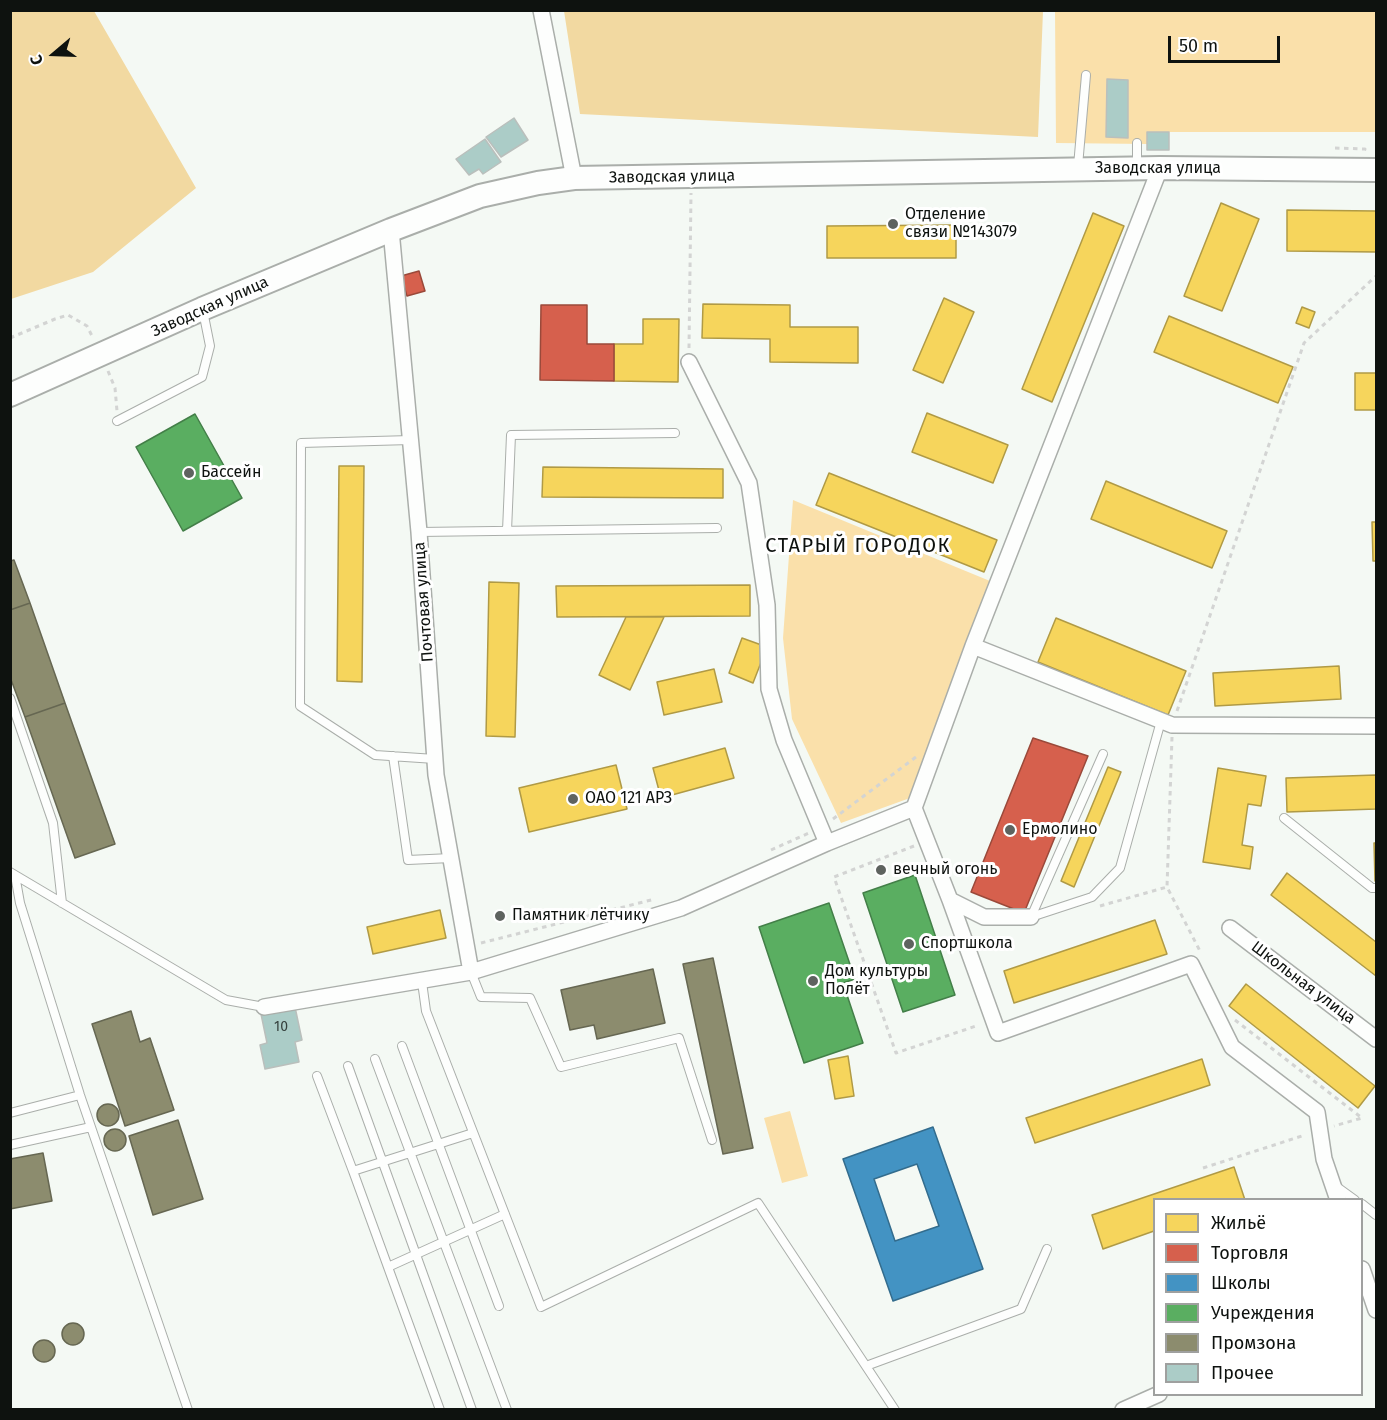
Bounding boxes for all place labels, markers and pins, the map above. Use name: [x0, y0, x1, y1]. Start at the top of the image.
place label: Отделение связи №143079: [905, 205, 1017, 243]
marker: Отделение связи №143079: [886, 217, 900, 231]
place label: Бассейн: [201, 463, 261, 483]
marker: Бассейн: [182, 466, 196, 480]
place label: OAO 121 АРЗ: [585, 789, 672, 809]
marker: OAO 121 АРЗ: [566, 792, 580, 806]
place label: Ермолино: [1022, 820, 1098, 840]
marker: Ермолино: [1003, 823, 1017, 837]
place label: вечный огонь: [893, 860, 997, 880]
marker: вечный огонь: [874, 863, 888, 877]
place label: Памятник лётчику: [512, 906, 649, 926]
marker: Памятник лётчику: [493, 909, 507, 923]
place label: Спортшкола: [921, 934, 1013, 954]
marker: Спортшкола: [902, 937, 916, 951]
place label: Дом культуры Полёт: [825, 962, 928, 1000]
marker: Дом культуры Полёт: [806, 974, 820, 988]

